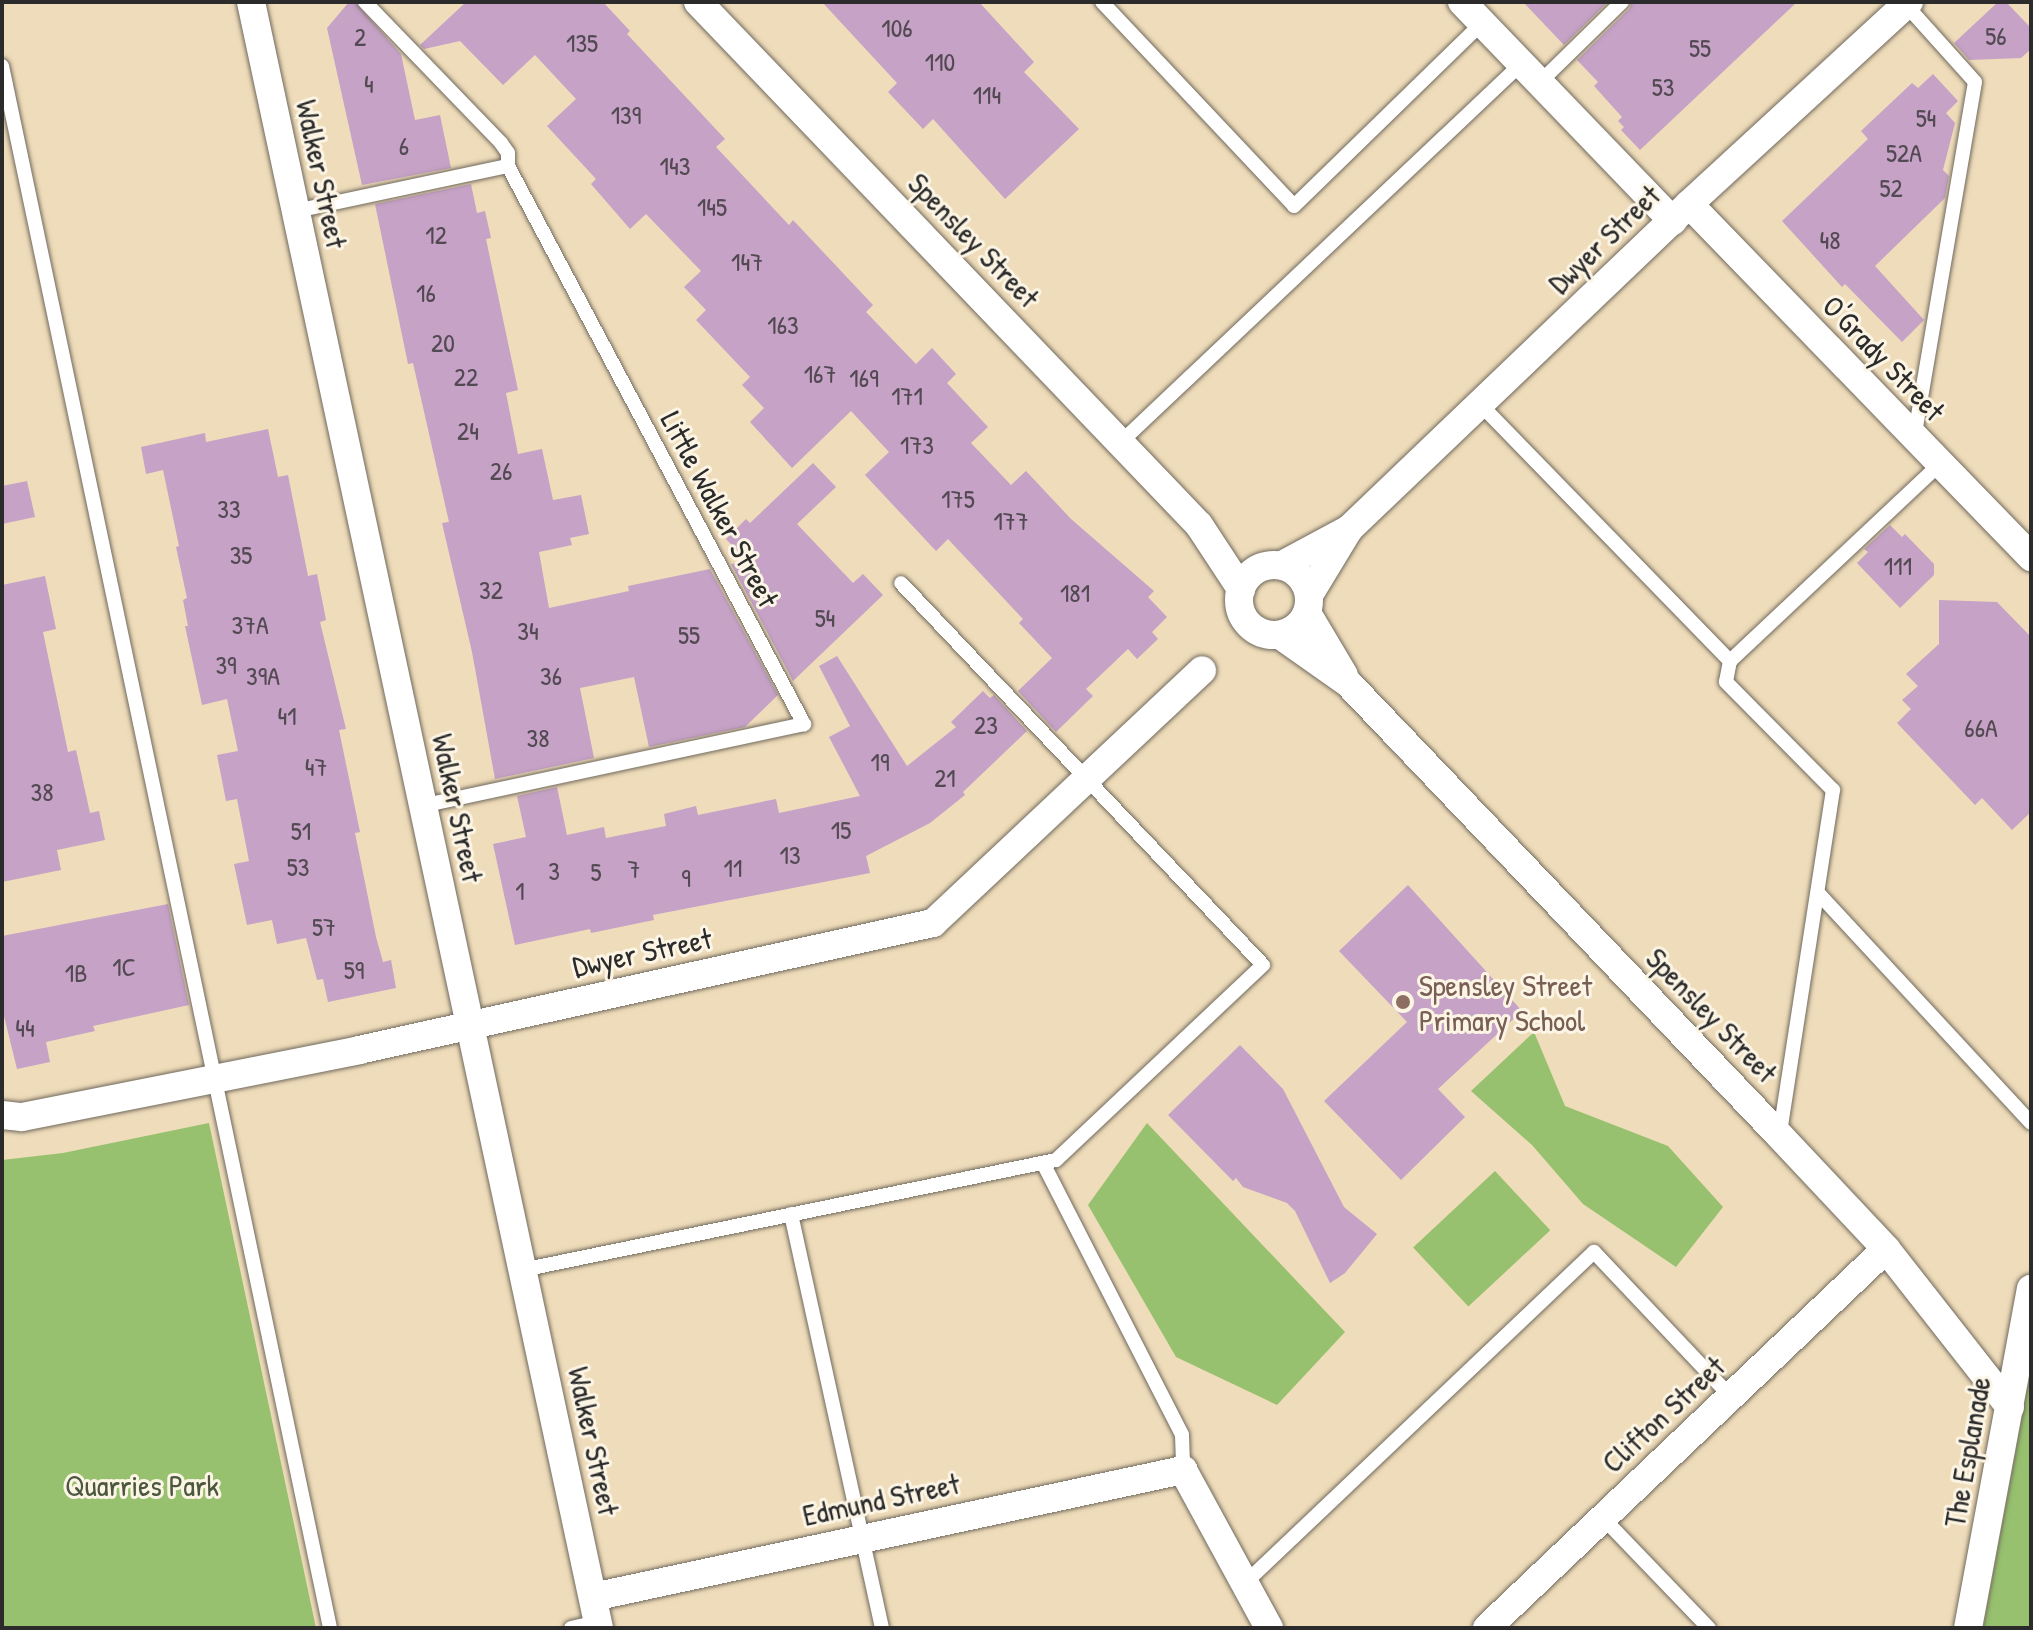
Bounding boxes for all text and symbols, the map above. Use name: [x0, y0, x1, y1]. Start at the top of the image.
house number: 106: [881, 12, 913, 44]
house number: 56: [1985, 20, 2007, 52]
house number: 2: [354, 21, 366, 53]
house number: 135: [566, 27, 598, 59]
house number: 55: [1689, 32, 1711, 64]
house number: 110: [925, 46, 955, 78]
house number: 4: [364, 68, 374, 100]
house number: 53: [1652, 71, 1674, 103]
house number: 114: [973, 79, 1001, 111]
street label: Walker Street: [289, 96, 355, 252]
house number: 139: [611, 99, 641, 131]
house number: 54: [1916, 102, 1936, 134]
house number: 6: [399, 130, 409, 162]
house number: 52A: [1886, 137, 1922, 169]
house number: 143: [660, 150, 690, 182]
street label: Spensley Street: [901, 165, 1047, 315]
house number: 52: [1879, 172, 1903, 204]
street label: Dwyer Street: [1541, 177, 1667, 301]
house number: 145: [697, 191, 727, 223]
house number: 12: [425, 219, 447, 251]
house number: 48: [1819, 224, 1841, 256]
house number: 147: [731, 246, 763, 278]
house number: 16: [416, 277, 436, 309]
street label: O'Grady Street: [1815, 288, 1953, 428]
house number: 163: [767, 309, 799, 341]
house number: 20: [431, 327, 455, 359]
house number: 167: [804, 358, 836, 390]
house number: 22: [454, 361, 478, 393]
house number: 169: [849, 362, 879, 394]
house number: 171: [891, 380, 923, 412]
street label: Little Walker Street: [653, 405, 787, 613]
house number: 24: [457, 415, 479, 447]
house number: 173: [900, 429, 934, 461]
house number: 26: [490, 455, 512, 487]
house number: 175: [941, 483, 975, 515]
house number: 33: [217, 493, 241, 525]
house number: 177: [993, 505, 1029, 537]
house number: 35: [230, 539, 252, 571]
house number: 111: [1884, 550, 1912, 582]
house number: 32: [479, 574, 503, 606]
house number: 181: [1060, 577, 1090, 609]
house number: 54: [815, 602, 835, 634]
house number: 37A: [231, 609, 269, 641]
house number: 34: [517, 615, 539, 647]
house number: 55: [678, 619, 700, 651]
house number: 39: [215, 649, 237, 681]
house number: 39A: [246, 660, 280, 692]
house number: 36: [540, 660, 562, 692]
house number: 41: [277, 700, 297, 732]
house number: 23: [974, 709, 998, 741]
house number: 66A: [1964, 712, 1998, 744]
house number: 38: [527, 722, 549, 754]
street label: Walker Street: [425, 730, 491, 886]
house number: 19: [871, 746, 889, 778]
house number: 47: [305, 751, 327, 783]
house number: 21: [934, 762, 956, 794]
house number: 38: [31, 776, 53, 808]
house number: 15: [831, 814, 851, 846]
house number: 51: [291, 815, 311, 847]
house number: 13: [779, 839, 801, 871]
house number: 53: [287, 851, 309, 883]
house number: 11: [724, 852, 742, 884]
house number: 7: [628, 853, 640, 885]
house number: 3: [548, 855, 560, 887]
house number: 5: [591, 856, 601, 888]
house number: 9: [681, 862, 691, 894]
house number: 1: [515, 875, 525, 907]
house number: 57: [312, 911, 336, 943]
street label: Dwyer Street: [569, 920, 715, 984]
street label: Spensley Street: [1639, 940, 1785, 1090]
house number: 1C: [112, 951, 136, 983]
house number: 59: [344, 954, 364, 986]
house number: 1B: [65, 957, 87, 989]
place label: Spensley Street Primary School: [1419, 967, 1592, 1038]
marker: Spensley Street Primary School: [1394, 993, 1412, 1011]
house number: 44: [15, 1012, 35, 1044]
street label: Clifton Street: [1594, 1348, 1732, 1480]
street label: Walker Street: [561, 1363, 627, 1519]
street label: The Esplanade: [1936, 1374, 1998, 1530]
street label: Edmund Street: [799, 1465, 963, 1533]
park label: Quarries Park: [65, 1467, 219, 1503]

